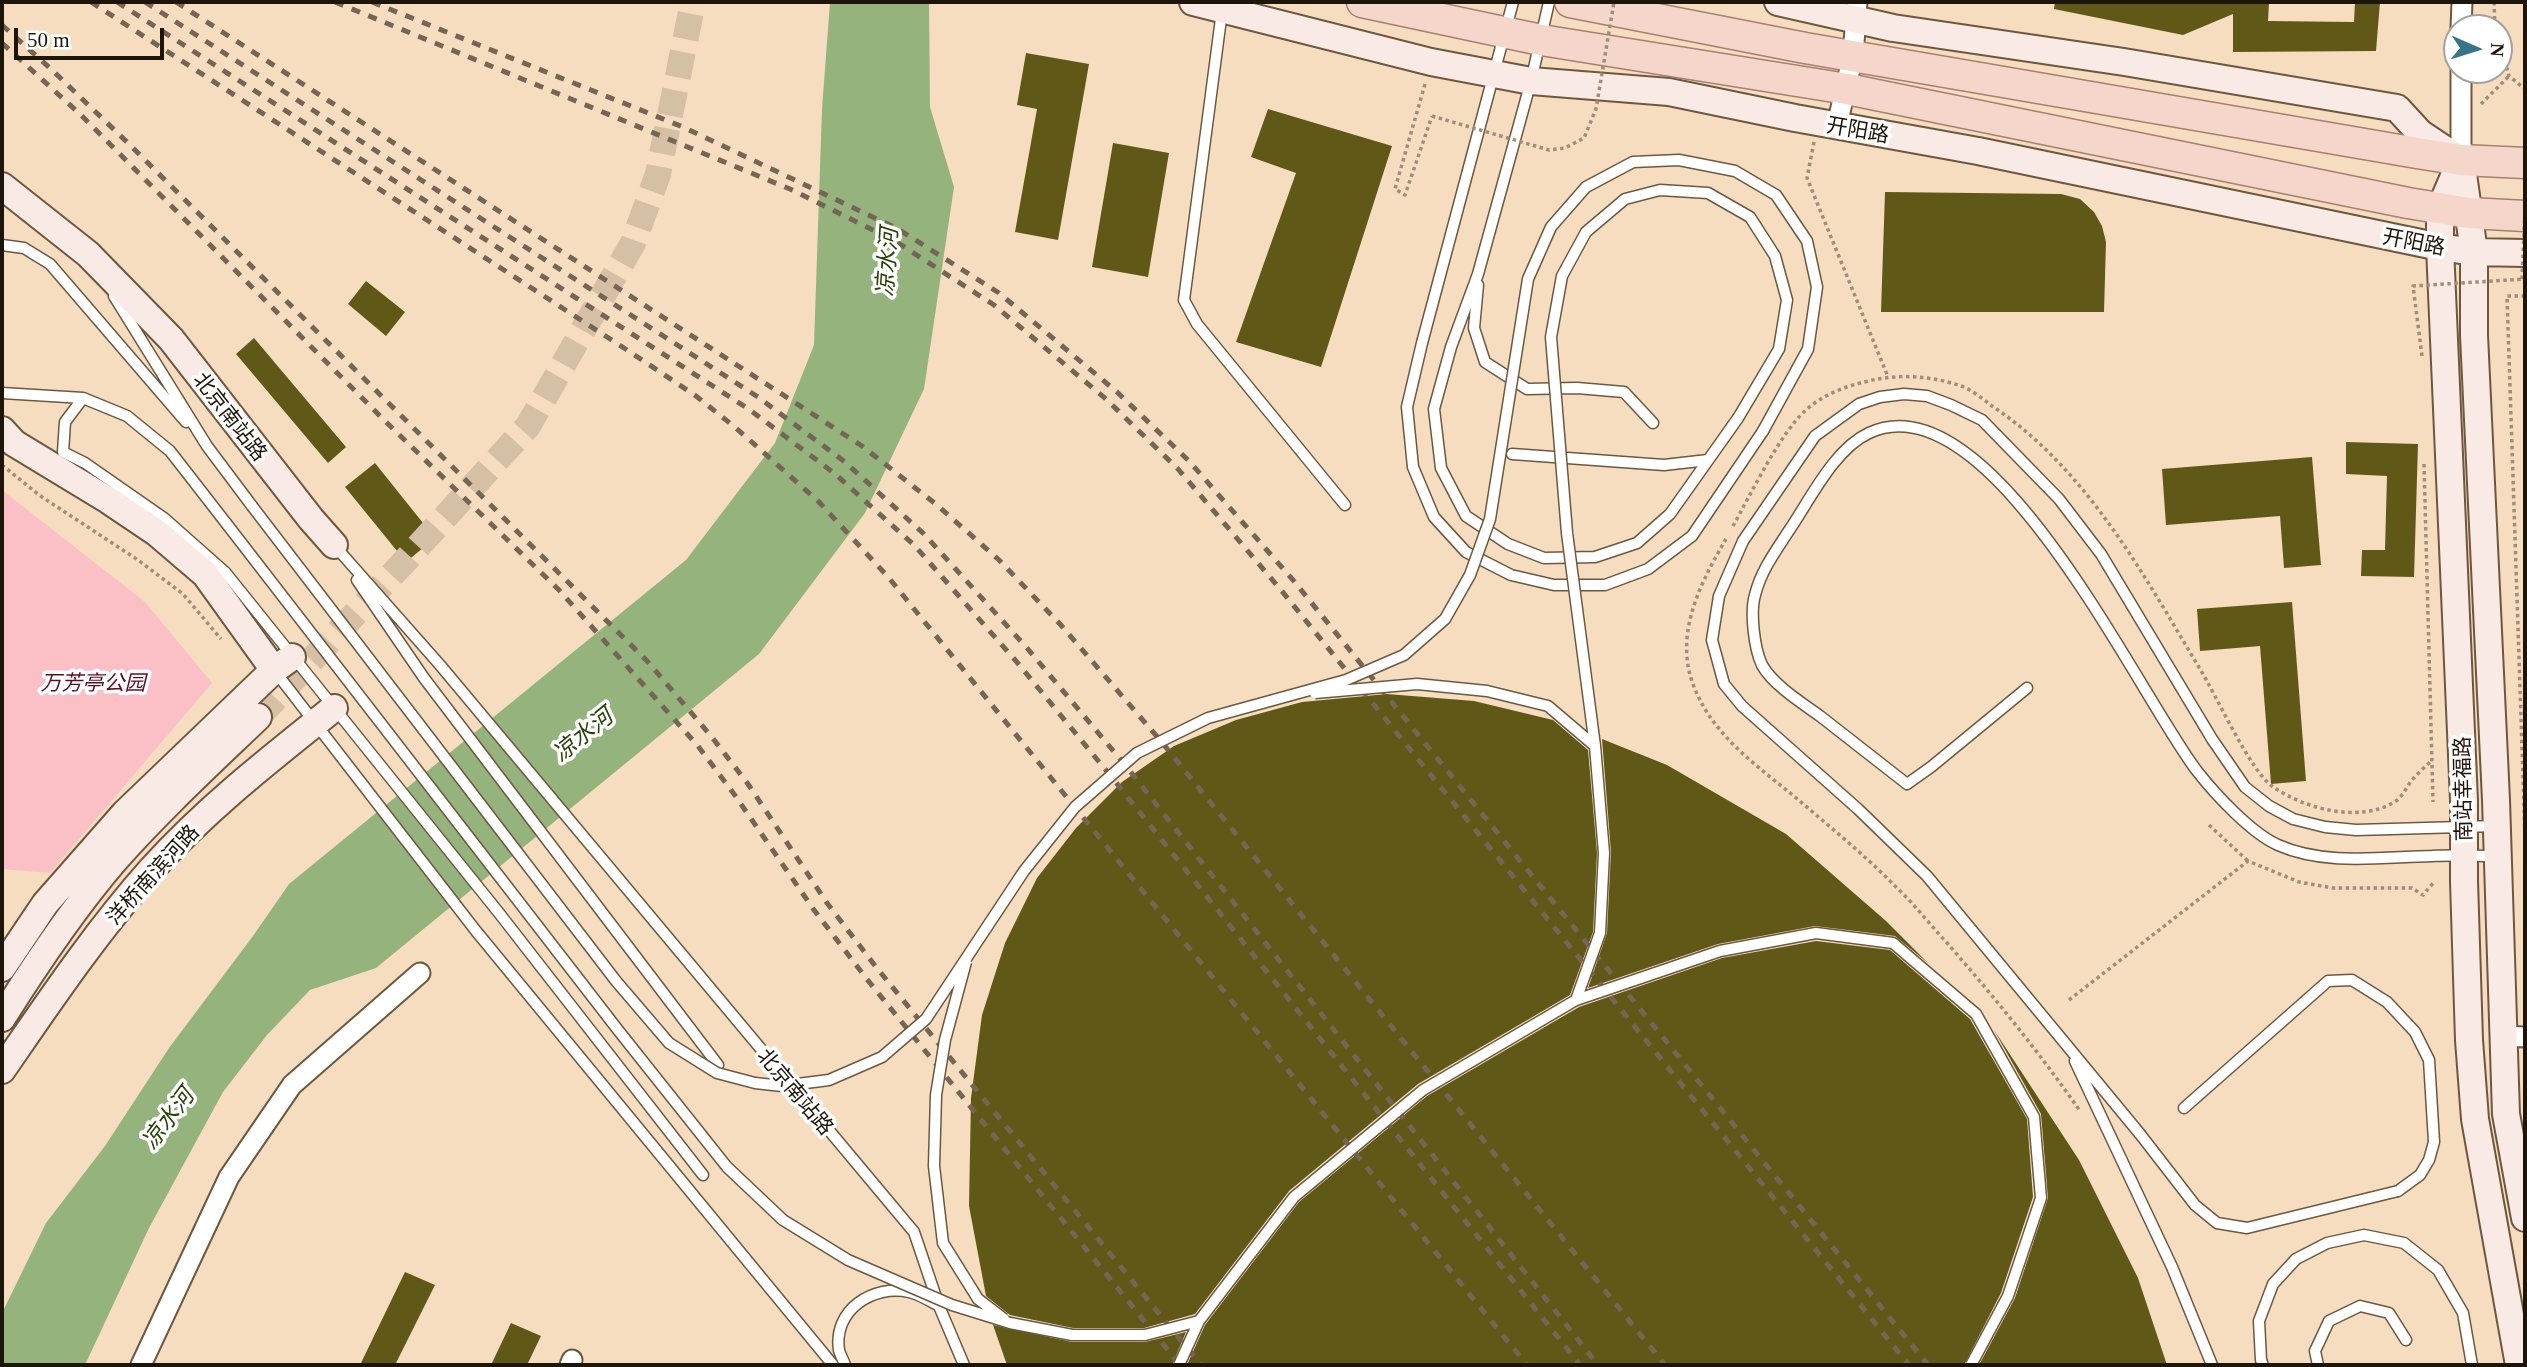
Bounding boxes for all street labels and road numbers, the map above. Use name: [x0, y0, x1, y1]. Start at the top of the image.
street label: 开阳路: [1825, 111, 1891, 147]
street label: 开阳路: [2381, 223, 2447, 259]
street label: 北京南站路: [189, 367, 273, 465]
street label: 南站幸福路: [2448, 736, 2476, 842]
street label: 洋桥南滨河路: [100, 819, 204, 929]
street label: 北京南站路: [753, 1043, 839, 1139]

